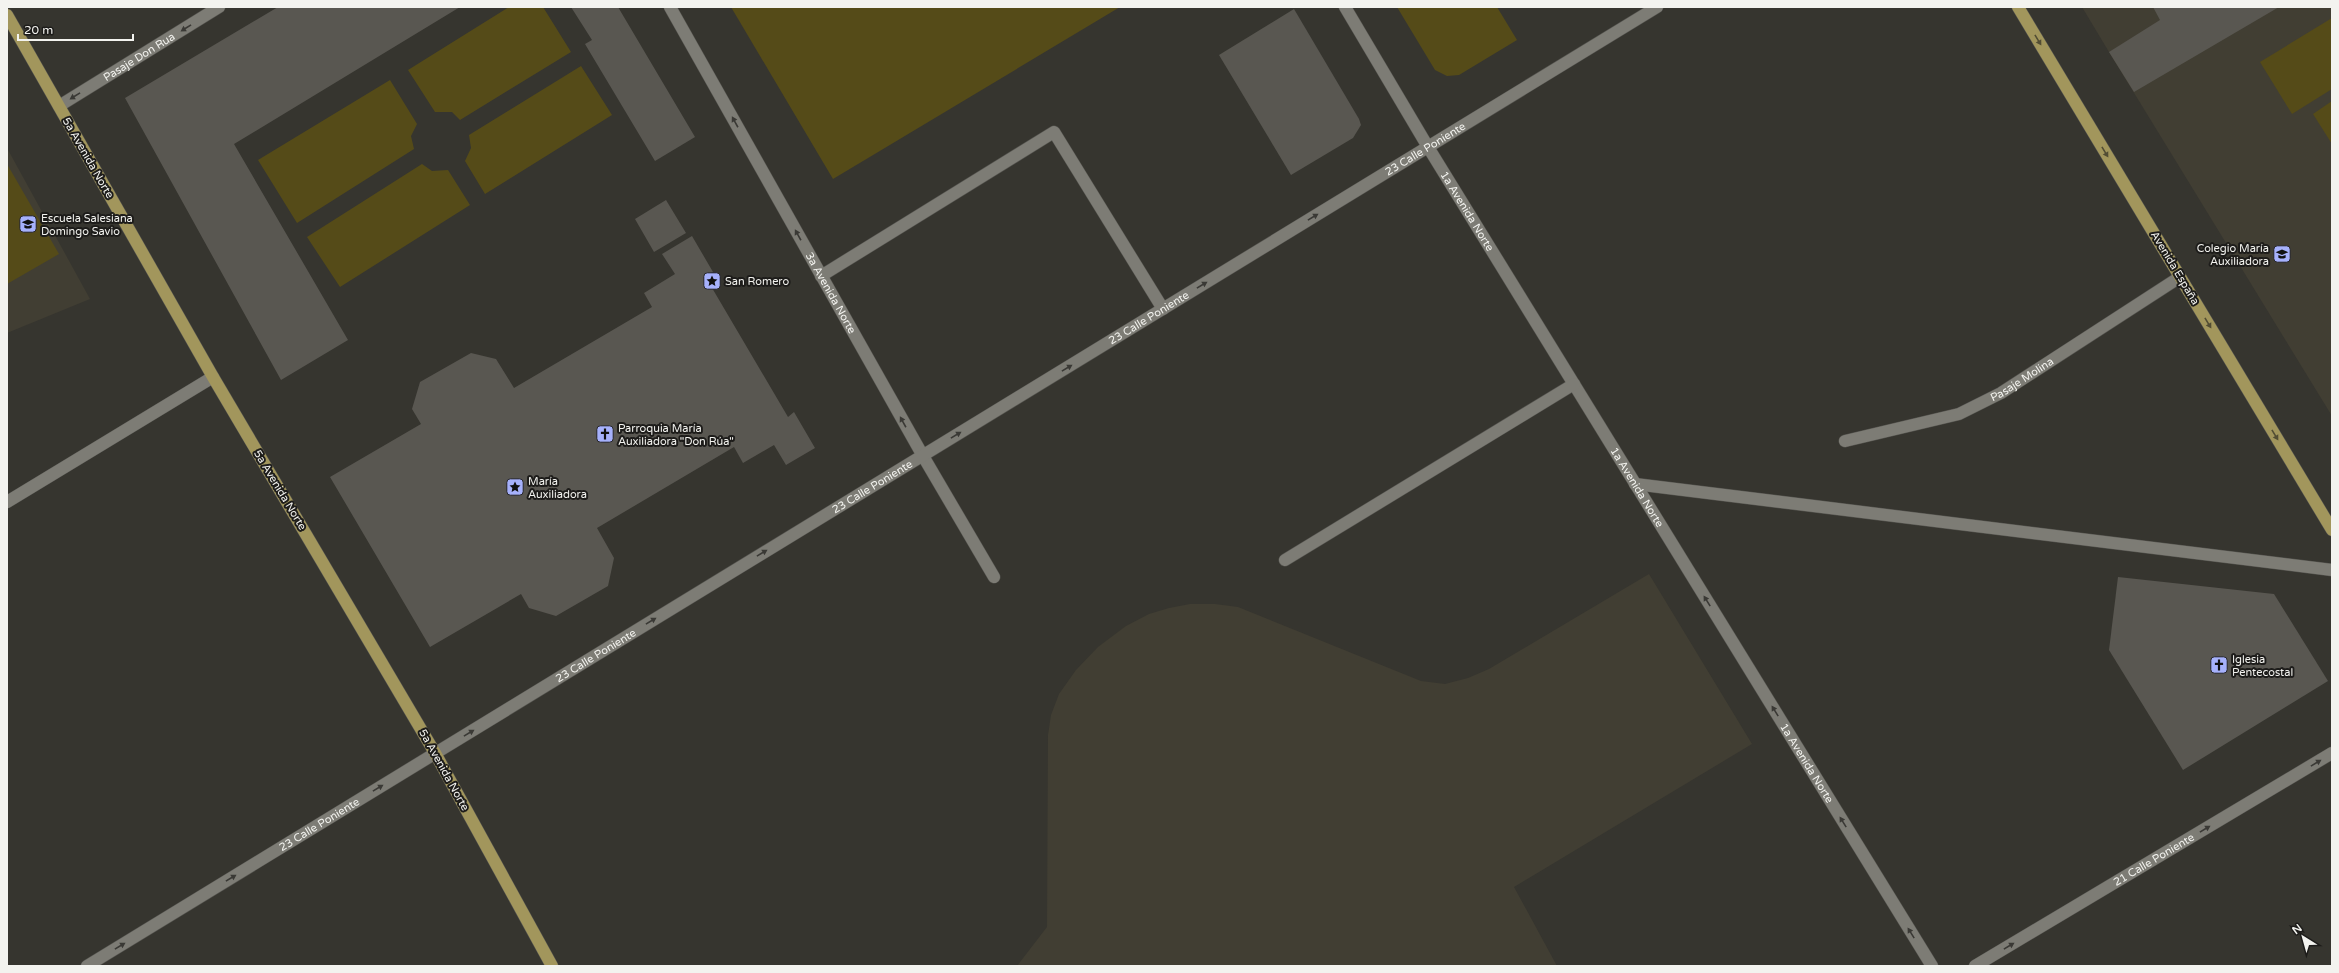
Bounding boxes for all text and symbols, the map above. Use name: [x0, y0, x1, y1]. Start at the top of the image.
scale bar: [18, 16, 133, 42]
text: 20 m: [24, 23, 53, 37]
one-way arrow: [180, 24, 192, 31]
street label: Pasaje Don Rua: [101, 30, 177, 84]
one-way arrow: [2034, 34, 2041, 46]
one-way arrow: [70, 92, 81, 100]
street label: 5a Avenida Norte: [60, 115, 116, 201]
one-way arrow: [731, 116, 738, 128]
street label: 23 Calle Poniente: [1383, 119, 1468, 178]
one-way arrow: [2101, 146, 2108, 158]
street label: 1a Avenida Norte: [1438, 169, 1497, 253]
place label: Escuela Salesiana Domingo Savio: [41, 212, 133, 238]
school or university icon: Escuela Salesiana Domingo Savio: [18, 214, 38, 234]
one-way arrow: [1307, 214, 1319, 221]
one-way arrow: [795, 229, 802, 241]
street label: Avenida España: [2148, 229, 2202, 307]
place label: Colegio María Auxiliadora: [2197, 242, 2269, 268]
school or university icon: Colegio María Auxiliadora: [2272, 244, 2292, 264]
street label: 3a Avenida Norte: [803, 250, 859, 336]
place icon: San Romero: [702, 271, 722, 291]
place label: San Romero: [725, 275, 789, 288]
one-way arrow: [1197, 281, 1207, 289]
street label: 23 Calle Poniente: [1106, 288, 1191, 347]
one-way arrow: [2204, 317, 2211, 329]
street label: Pasaje Molina: [1988, 354, 2056, 404]
one-way arrow: [1061, 364, 1073, 371]
one-way arrow: [900, 416, 907, 428]
place label: Parroquia María Auxiliadora "Don Rúa": [618, 422, 734, 448]
church icon: Parroquia María Auxiliadora "Don Rúa": [595, 424, 615, 444]
one-way arrow: [2271, 429, 2278, 441]
one-way arrow: [950, 432, 962, 439]
street label: 1a Avenida Norte: [1608, 445, 1667, 529]
street label: 5a Avenida Norte: [251, 448, 309, 532]
street label: 23 Calle Poniente: [830, 457, 915, 516]
place label: María Auxiliadora: [528, 475, 587, 501]
place icon: María Auxiliadora: [505, 477, 525, 497]
one-way arrow: [756, 550, 768, 557]
one-way arrow: [1703, 595, 1710, 607]
one-way arrow: [645, 618, 657, 625]
street label: 23 Calle Poniente: [553, 626, 638, 685]
place label: Iglesia Pentecostal: [2232, 653, 2293, 679]
church icon: Iglesia Pentecostal: [2209, 655, 2229, 675]
one-way arrow: [1771, 706, 1779, 716]
street label: 1a Avenida Norte: [1778, 721, 1836, 805]
street label: 5a Avenida Norte: [416, 727, 472, 813]
one-way arrow: [463, 729, 475, 736]
one-way arrow: [2310, 759, 2322, 766]
one-way arrow: [373, 784, 383, 792]
street label: 23 Calle Poniente: [277, 795, 362, 854]
one-way arrow: [1839, 817, 1847, 827]
one-way arrow: [2199, 826, 2211, 833]
street label: 21 Calle Poniente: [2111, 830, 2196, 889]
one-way arrow: [225, 874, 237, 881]
north arrow: [2283, 917, 2323, 957]
text: N: [2290, 922, 2305, 937]
one-way arrow: [1908, 927, 1915, 939]
one-way arrow: [114, 942, 126, 949]
one-way arrow: [2004, 942, 2014, 950]

